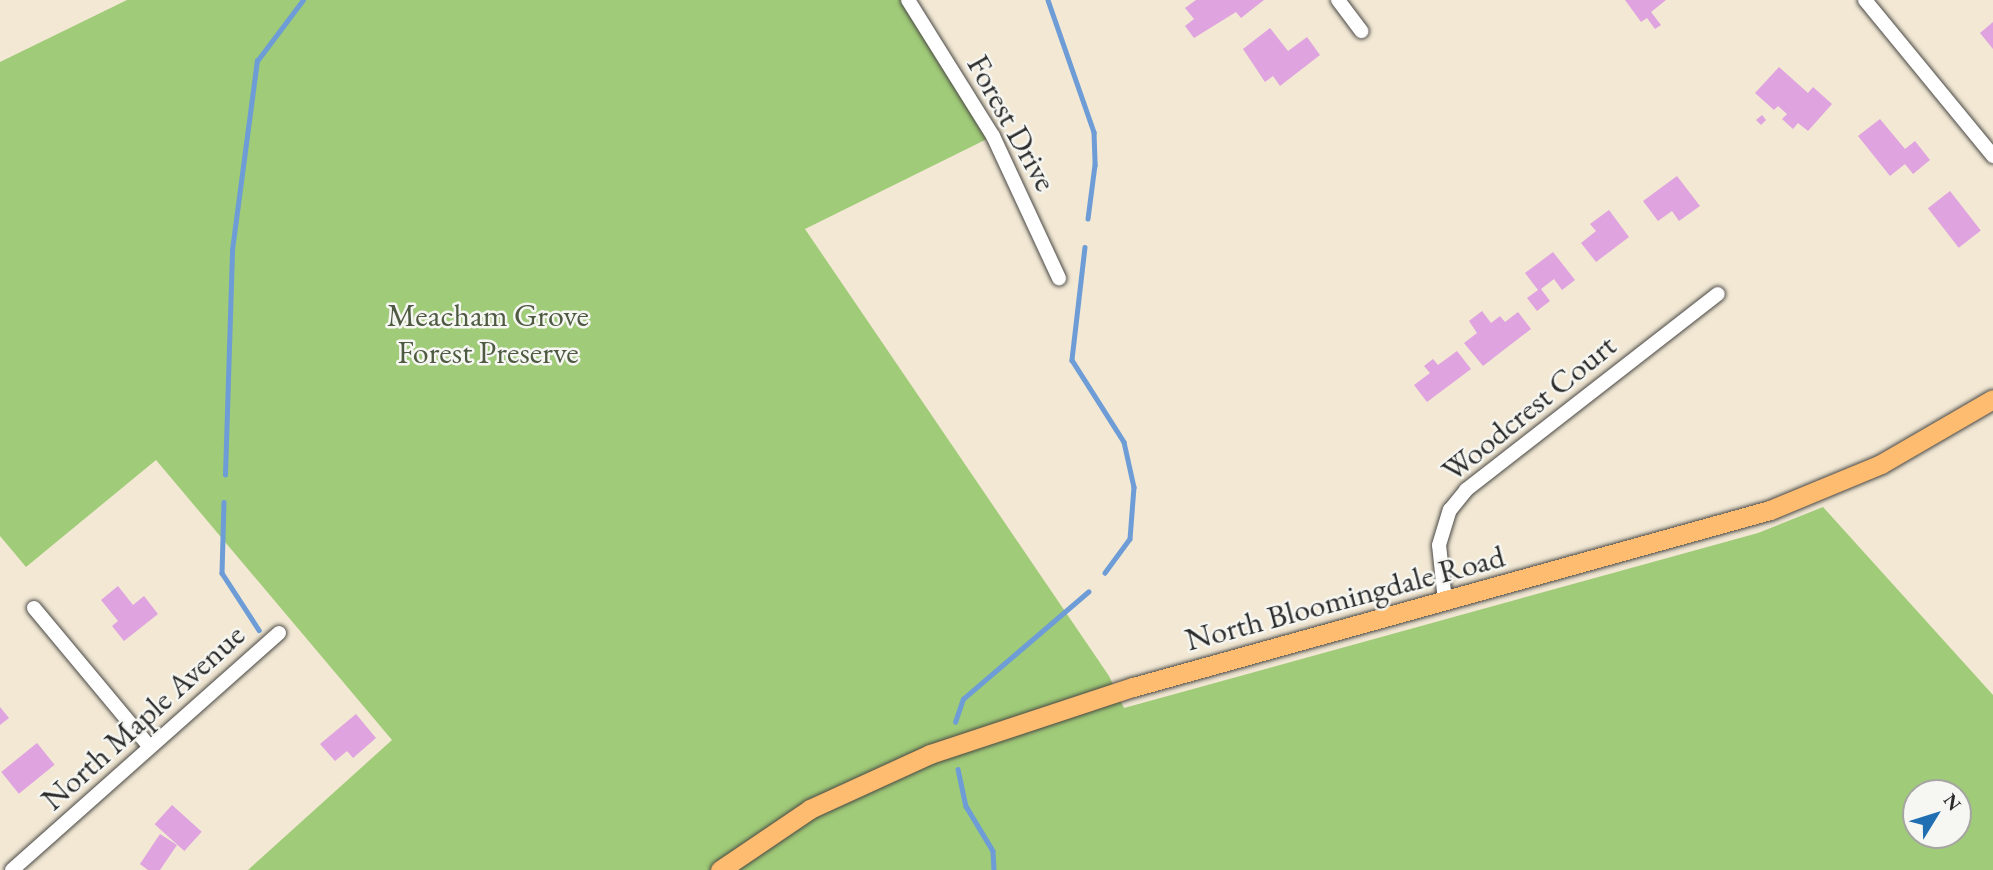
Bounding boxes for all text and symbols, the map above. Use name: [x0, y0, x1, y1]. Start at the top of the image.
street label: Forest Drive: [959, 48, 1065, 198]
park label: Meacham Grove Forest Preserve: [387, 297, 589, 372]
street label: Woodcrest Court: [1434, 326, 1624, 490]
street label: North Bloomingdale Road: [1181, 537, 1509, 659]
street label: North Maple Avenue: [33, 616, 253, 818]
north arrow: [1902, 779, 1972, 849]
text: N: [1938, 788, 1967, 816]

